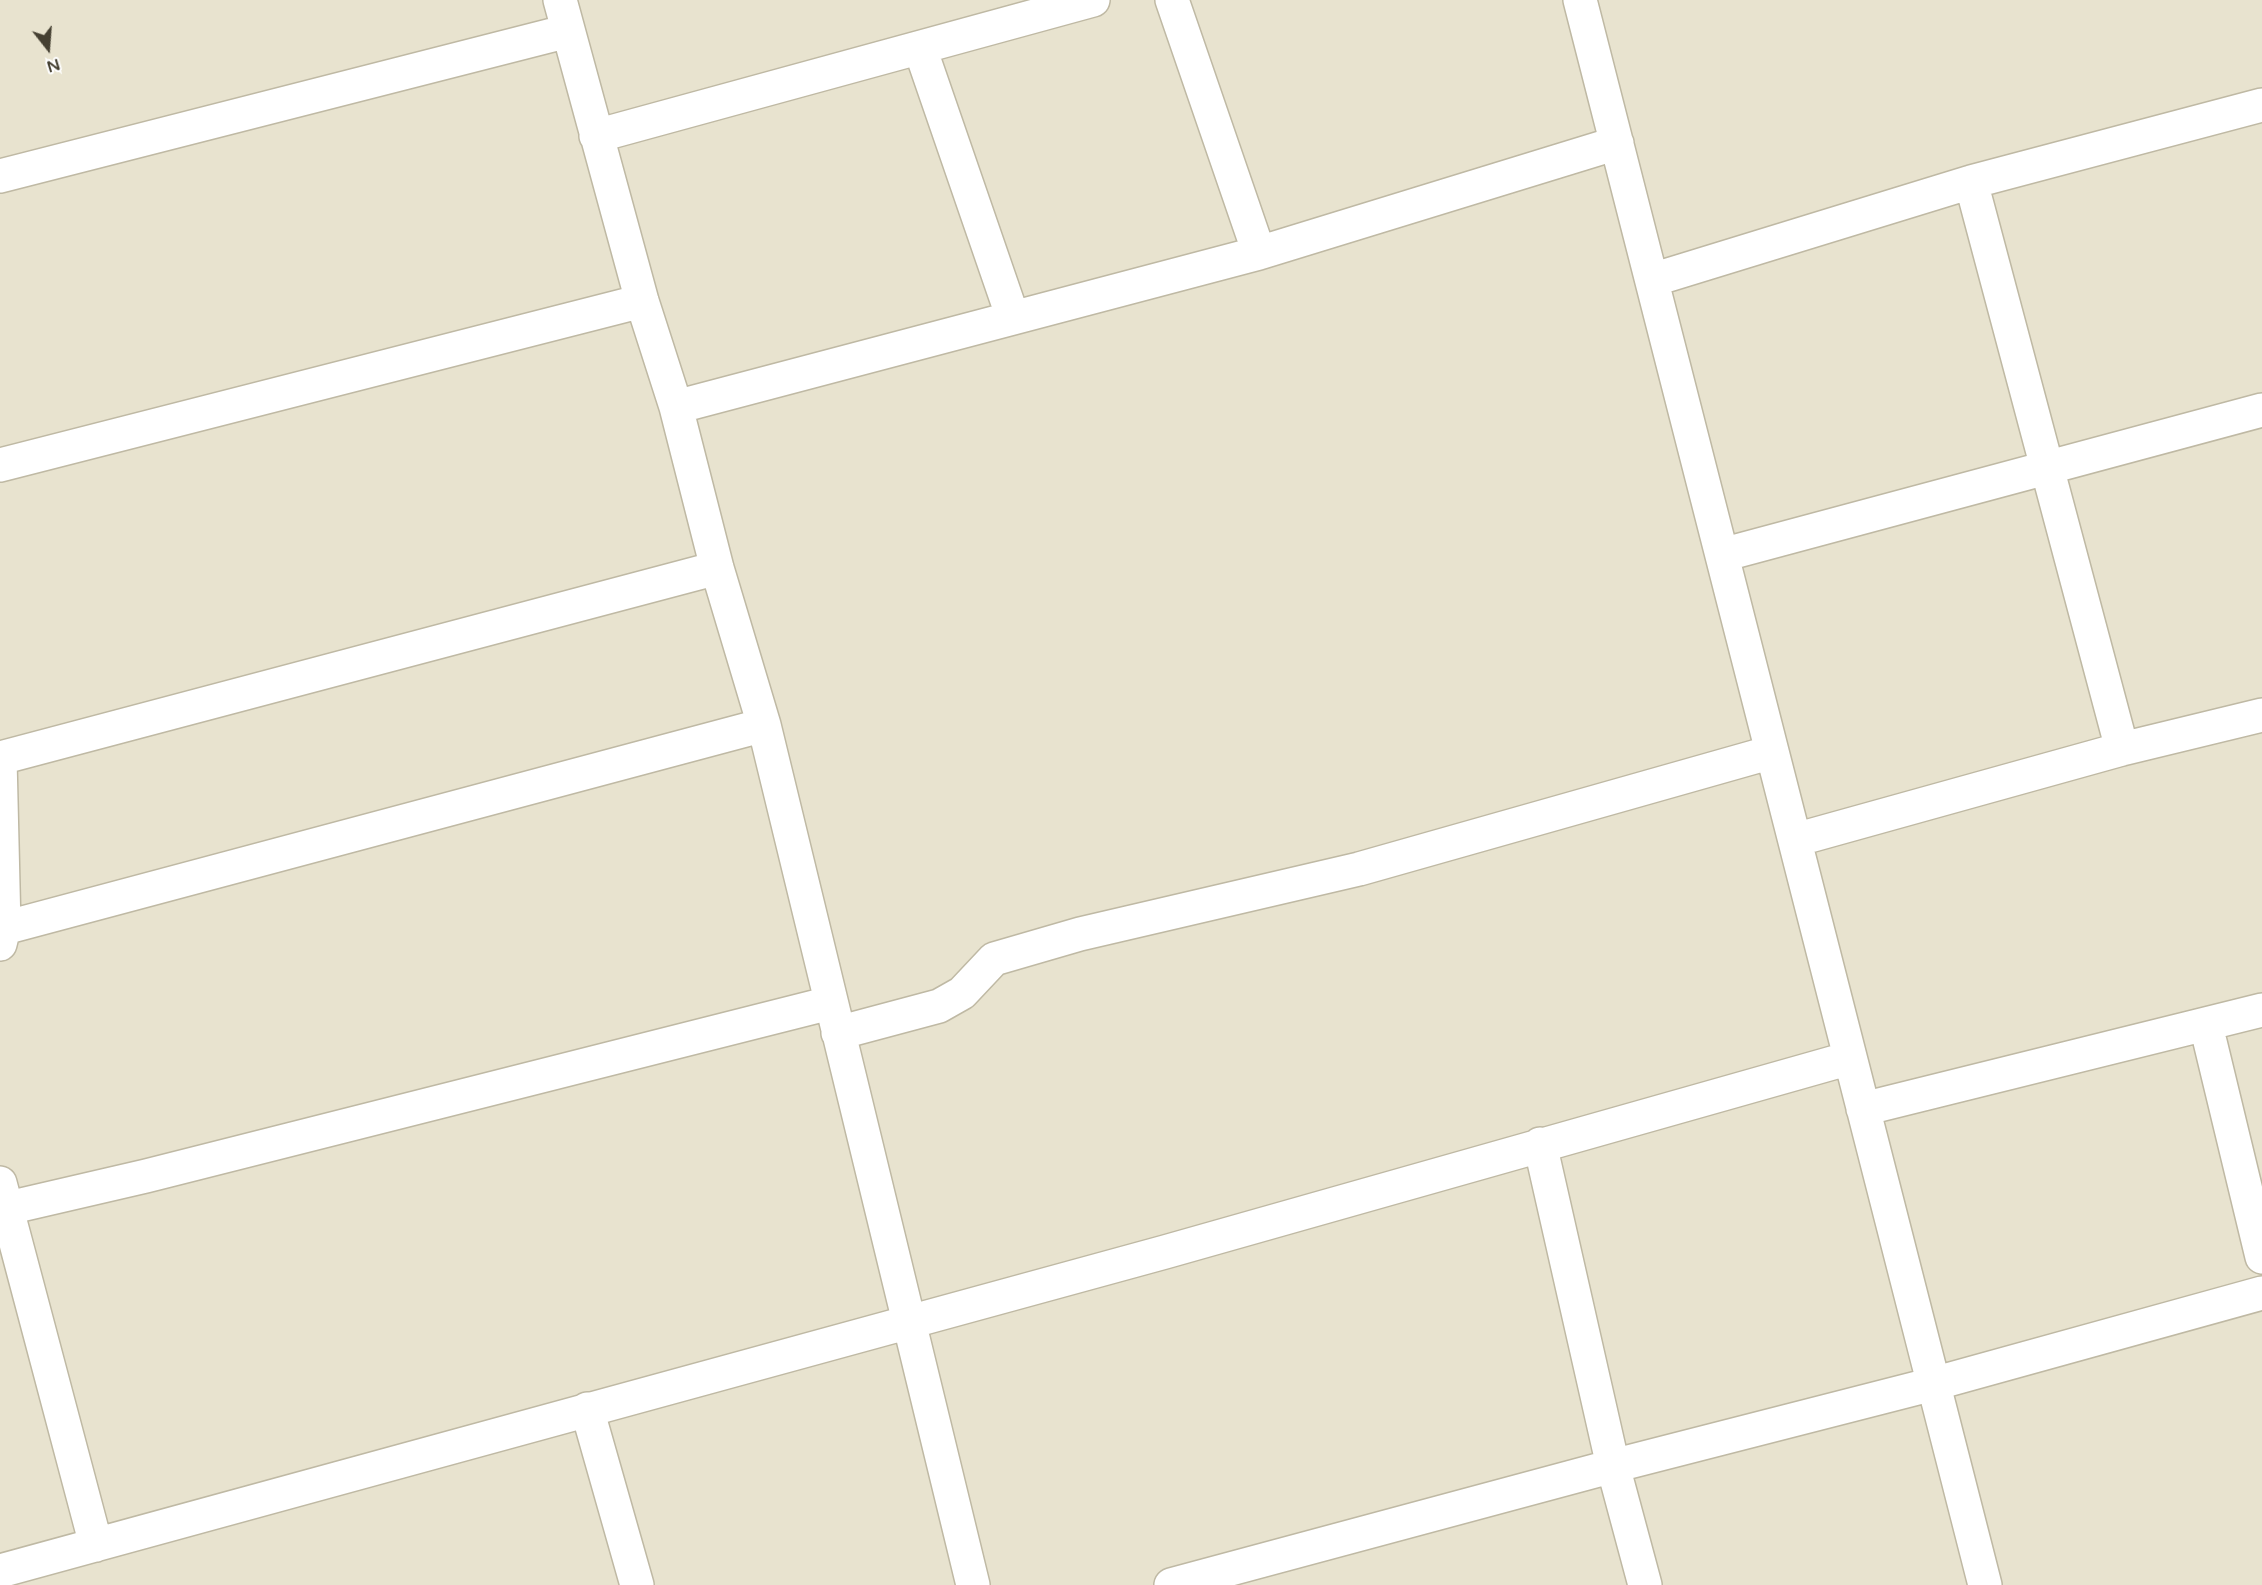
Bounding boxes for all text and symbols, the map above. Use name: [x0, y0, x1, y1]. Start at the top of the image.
north arrow: [18, 18, 78, 78]
text: N: [44, 54, 62, 77]

